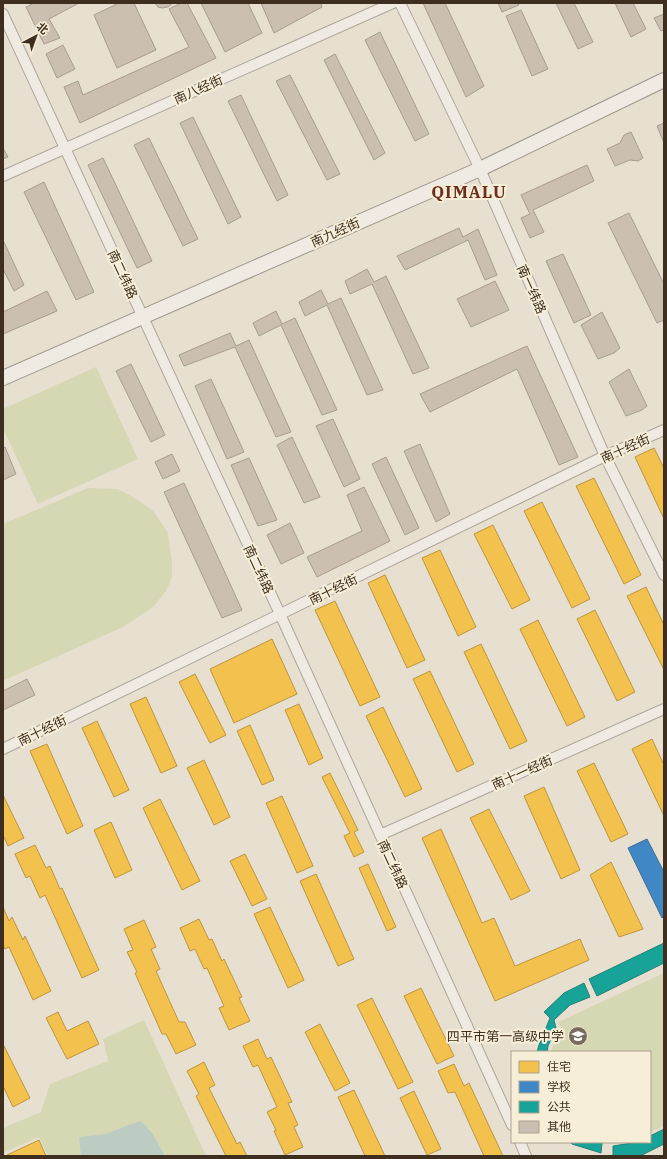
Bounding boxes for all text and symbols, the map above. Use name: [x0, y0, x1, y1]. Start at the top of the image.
north arrow: [16, 16, 56, 56]
text: 北: [34, 20, 51, 37]
street label: 南八经街: [171, 71, 225, 108]
district label: QIMALU: [431, 181, 507, 203]
street label: 南九经街: [308, 214, 362, 251]
street label: 南二纬路: [104, 247, 141, 301]
street label: 南一纬路: [513, 262, 550, 316]
street label: 南十经街: [598, 430, 652, 467]
street label: 南二纬路: [240, 542, 277, 596]
street label: 南十经街: [306, 570, 360, 608]
street label: 南十经街: [15, 711, 69, 749]
street label: 南十一经街: [489, 751, 555, 793]
street label: 南二纬路: [374, 837, 411, 891]
school or university icon: 四平市第一高级中学: [567, 1025, 589, 1047]
place label: 四平市第一高级中学: [447, 1028, 564, 1045]
legend: [511, 1051, 651, 1143]
text: 住宅: [547, 1059, 571, 1074]
text: 学校: [547, 1079, 571, 1094]
text: 公共: [547, 1099, 571, 1114]
text: 其他: [547, 1119, 571, 1134]

